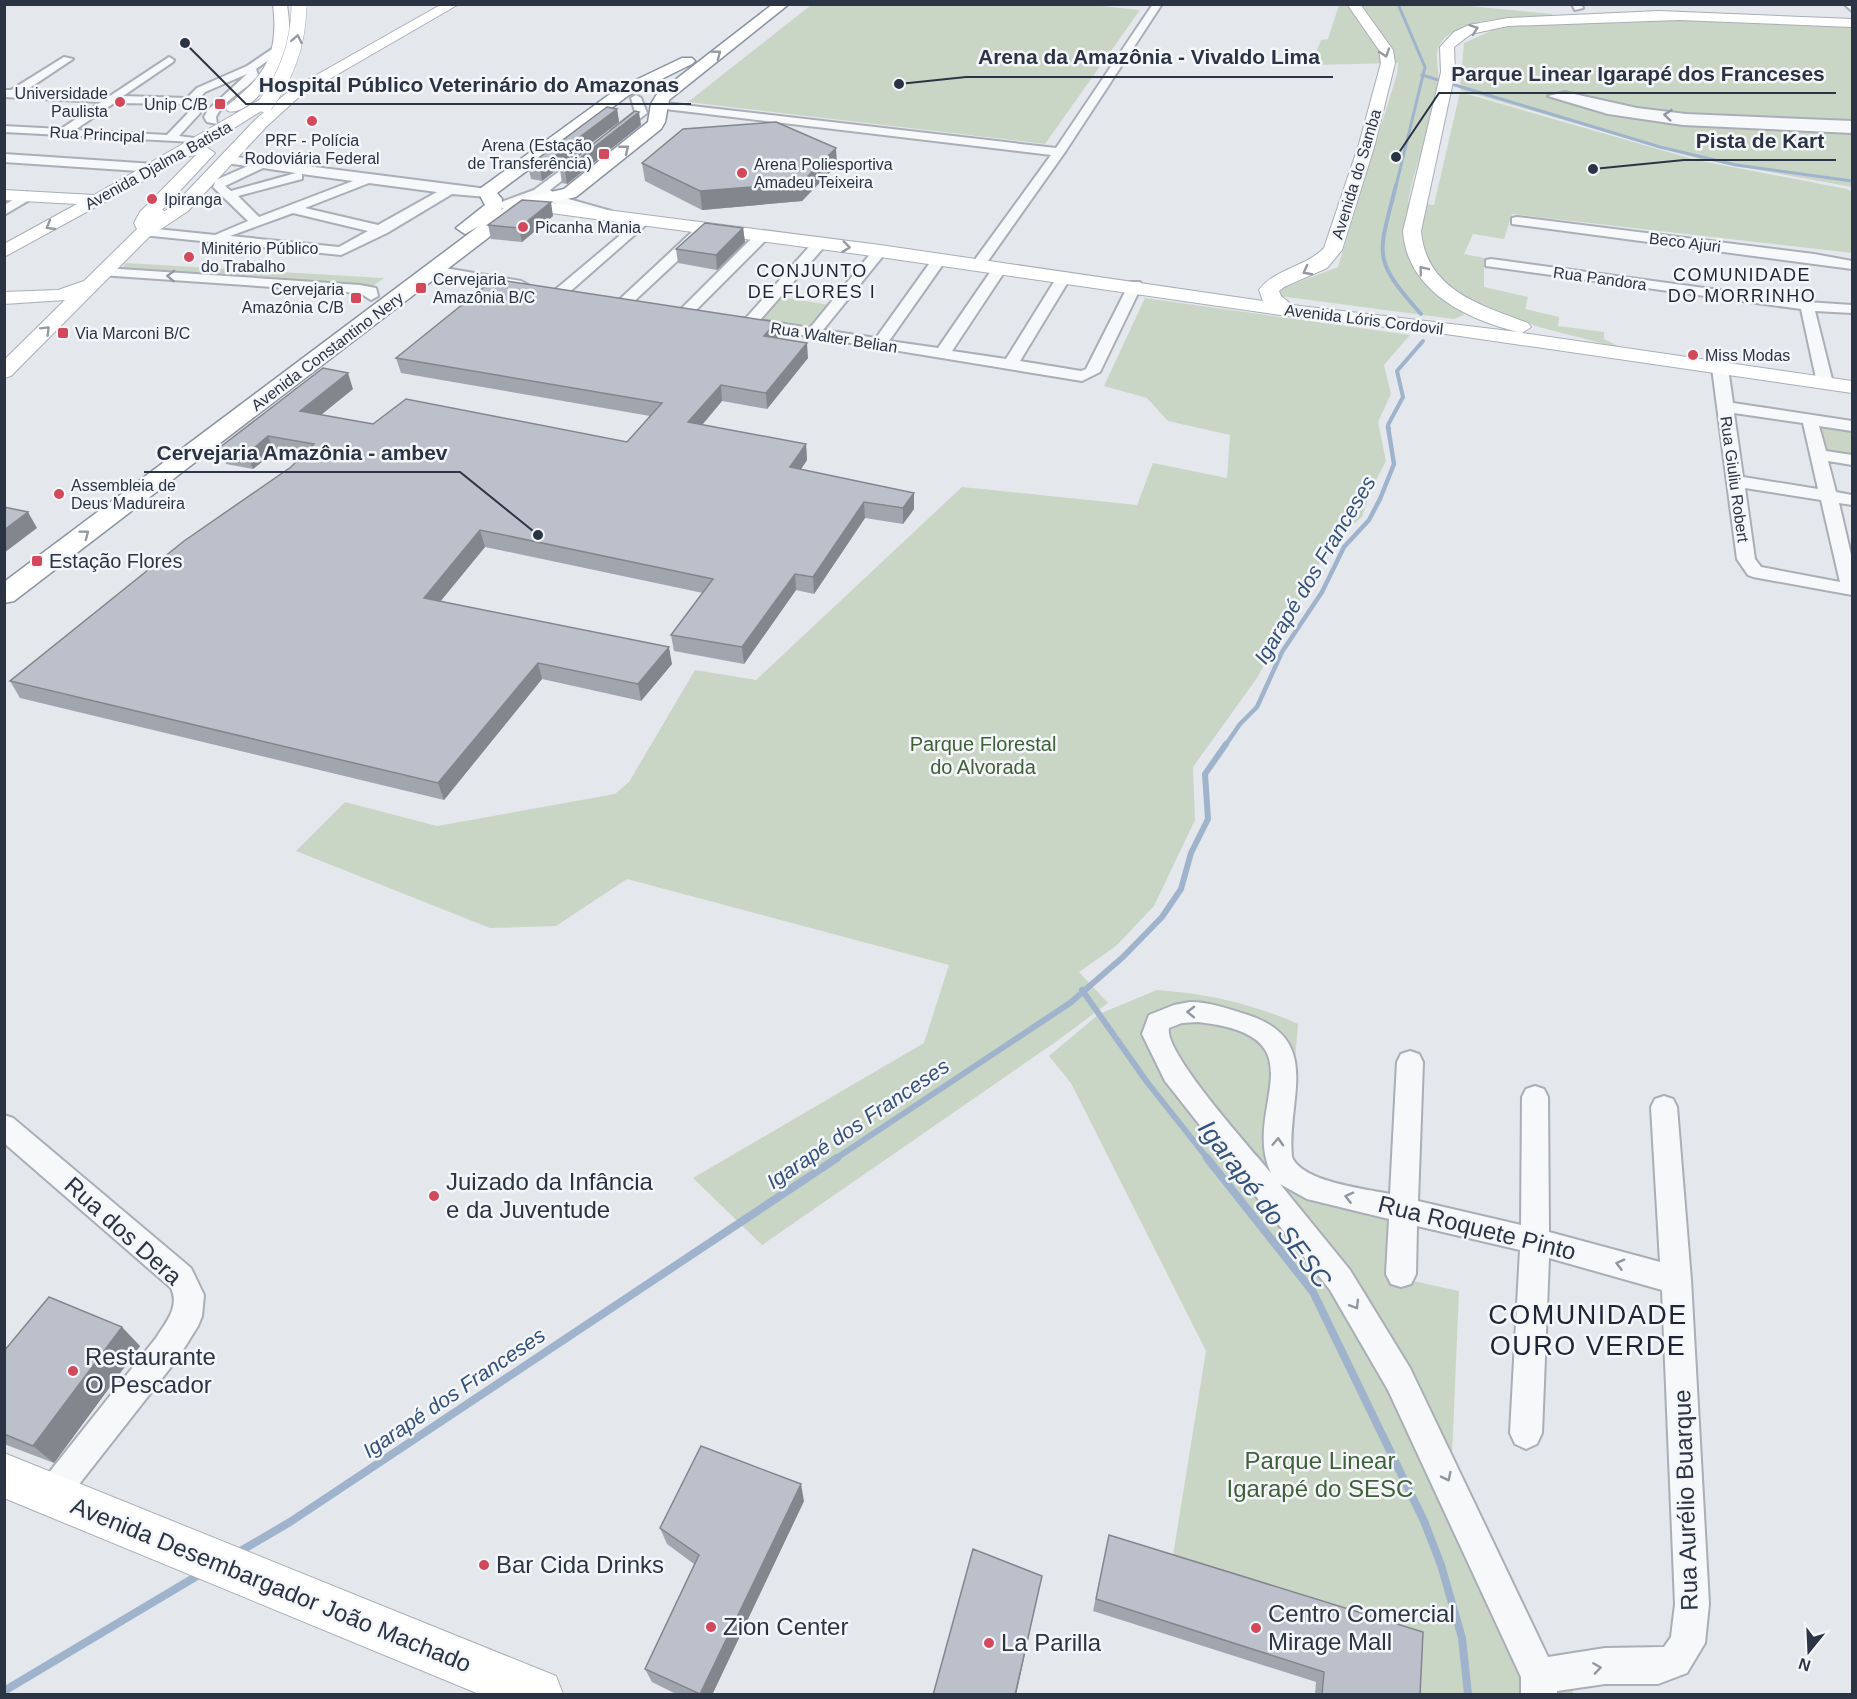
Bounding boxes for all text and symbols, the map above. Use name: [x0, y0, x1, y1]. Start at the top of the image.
one-way arrow: [1468, 24, 1479, 37]
one-way arrow: [290, 34, 303, 44]
callout: Arena da Amazônia - Vivaldo Lima: [966, 38, 1333, 77]
text: Arena da Amazônia - Vivaldo Lima: [978, 45, 1320, 68]
one-way arrow: [1378, 47, 1390, 58]
one-way arrow: [711, 50, 722, 61]
callout: Parque Linear Igarapé dos Franceses: [1439, 54, 1836, 93]
text: Parque Linear Igarapé dos Franceses: [1451, 62, 1825, 85]
callout: Hospital Público Veterinário do Amazonas: [246, 65, 691, 104]
text: Hospital Público Veterinário do Amazonas: [259, 73, 679, 96]
place label: Universidade Paulista: [15, 85, 108, 120]
marker: Universidade Paulista: [113, 95, 127, 109]
place label: Unip C/B: [144, 96, 208, 113]
marker: Unip C/B: [213, 97, 227, 111]
street label: Avenida do Samba: [1329, 107, 1384, 241]
one-way arrow: [1664, 109, 1673, 122]
marker: PRF - Polícia Rodoviária Federal: [305, 114, 319, 128]
street label: Avenida Djalma Batista: [82, 118, 235, 213]
callout: Pista de Kart: [1684, 121, 1836, 160]
street label: Rua Principal: [49, 124, 145, 145]
text: Pista de Kart: [1696, 129, 1824, 152]
place label: PRF - Polícia Rodoviária Federal: [244, 132, 380, 167]
place label: Arena (Estação de Transferência): [467, 137, 592, 172]
one-way arrow: [619, 145, 630, 156]
marker: Arena (Estação de Transferência): [597, 147, 611, 161]
place label: Arena Poliesportiva Amadeu Teixeira: [754, 156, 893, 191]
marker: Arena Poliesportiva Amadeu Teixeira: [735, 166, 749, 180]
place label: Ipiranga: [164, 191, 222, 208]
marker: Ipiranga: [145, 192, 159, 206]
one-way arrow: [46, 219, 56, 230]
place label: Picanha Mania: [535, 219, 641, 236]
marker: Picanha Mania: [516, 220, 530, 234]
street label: Beco Ajuri: [1648, 230, 1722, 255]
place label: Minitério Público do Trabalho: [201, 240, 318, 275]
one-way arrow: [842, 240, 851, 253]
marker: Minitério Público do Trabalho: [182, 250, 196, 264]
district label: CONJUNTO DE FLORES I: [748, 261, 876, 302]
one-way arrow: [1303, 264, 1314, 275]
street label: Rua Pandora: [1552, 264, 1648, 293]
one-way arrow: [1420, 265, 1431, 276]
district label: COMUNIDADE DO MORRINHO: [1668, 265, 1816, 306]
one-way arrow: [166, 269, 175, 282]
place label: Cervejaria Amazônia B/C: [433, 271, 535, 306]
place label: Cervejaria Amazônia C/B: [242, 281, 344, 316]
marker: Cervejaria Amazônia B/C: [414, 281, 428, 295]
street label: Avenida Constantino Nery: [248, 289, 407, 414]
marker: Cervejaria Amazônia C/B: [349, 291, 363, 305]
street label: Avenida Lóris Cordovil: [1284, 301, 1444, 338]
street label: Rua Walter Belian: [769, 319, 899, 356]
place label: Via Marconi B/C: [75, 325, 190, 342]
marker: Via Marconi B/C: [56, 326, 70, 340]
one-way arrow: [39, 327, 50, 338]
place label: Miss Modas: [1705, 347, 1790, 364]
marker: Miss Modas: [1686, 348, 1700, 362]
street label: Rua Giuliu Robert: [1717, 415, 1752, 544]
callout: Cervejaria Amazônia - ambev: [144, 433, 460, 472]
text: Cervejaria Amazônia - ambev: [156, 441, 448, 464]
water label: Igarapé dos Franceses: [1249, 471, 1380, 668]
place label: Assembleia de Deus Madureira: [71, 477, 185, 512]
marker: Assembleia de Deus Madureira: [52, 487, 66, 501]
one-way arrow: [78, 530, 89, 541]
place label: Estação Flores: [49, 550, 182, 572]
marker: Estação Flores: [30, 554, 44, 568]
park label: Parque Florestal do Alvorada: [910, 733, 1056, 778]
one-way arrow: [1187, 1006, 1196, 1019]
water label: Igarapé dos Franceses: [762, 1054, 954, 1193]
water label: Igarapé do SESC: [1192, 1114, 1338, 1294]
one-way arrow: [1271, 1138, 1284, 1147]
place label: Juizado da Infância e da Juventude: [446, 1168, 653, 1223]
street label: Rua dos Dera: [59, 1171, 188, 1291]
marker: Juizado da Infância e da Juventude: [427, 1189, 441, 1203]
street label: Rua Roquete Pinto: [1375, 1190, 1579, 1265]
one-way arrow: [1345, 1191, 1355, 1204]
one-way arrow: [1615, 1259, 1625, 1272]
one-way arrow: [1348, 1299, 1359, 1309]
district label: COMUNIDADE OURO VERDE: [1488, 1300, 1688, 1361]
water label: Igarapé dos Franceses: [358, 1323, 550, 1462]
place label: Restaurante O Pescador: [85, 1343, 216, 1398]
marker: Restaurante O Pescador: [66, 1364, 80, 1378]
street label: Rua Aurélio Buarque: [1668, 1389, 1703, 1611]
park label: Parque Linear Igarapé do SESC: [1227, 1447, 1413, 1502]
one-way arrow: [1440, 1470, 1451, 1481]
street label: Avenida Desembargador João Machado: [67, 1492, 475, 1677]
place label: Bar Cida Drinks: [496, 1551, 664, 1578]
marker: Bar Cida Drinks: [477, 1558, 491, 1572]
place label: Centro Comercial Mirage Mall: [1268, 1600, 1455, 1655]
place label: Zion Center: [723, 1613, 848, 1640]
marker: Zion Center: [704, 1620, 718, 1634]
marker: Centro Comercial Mirage Mall: [1249, 1621, 1263, 1635]
north arrow: [1779, 1621, 1839, 1681]
place label: La Parilla: [1001, 1629, 1102, 1656]
marker: La Parilla: [982, 1636, 996, 1650]
text: N: [1796, 1655, 1813, 1675]
one-way arrow: [1592, 1662, 1601, 1674]

